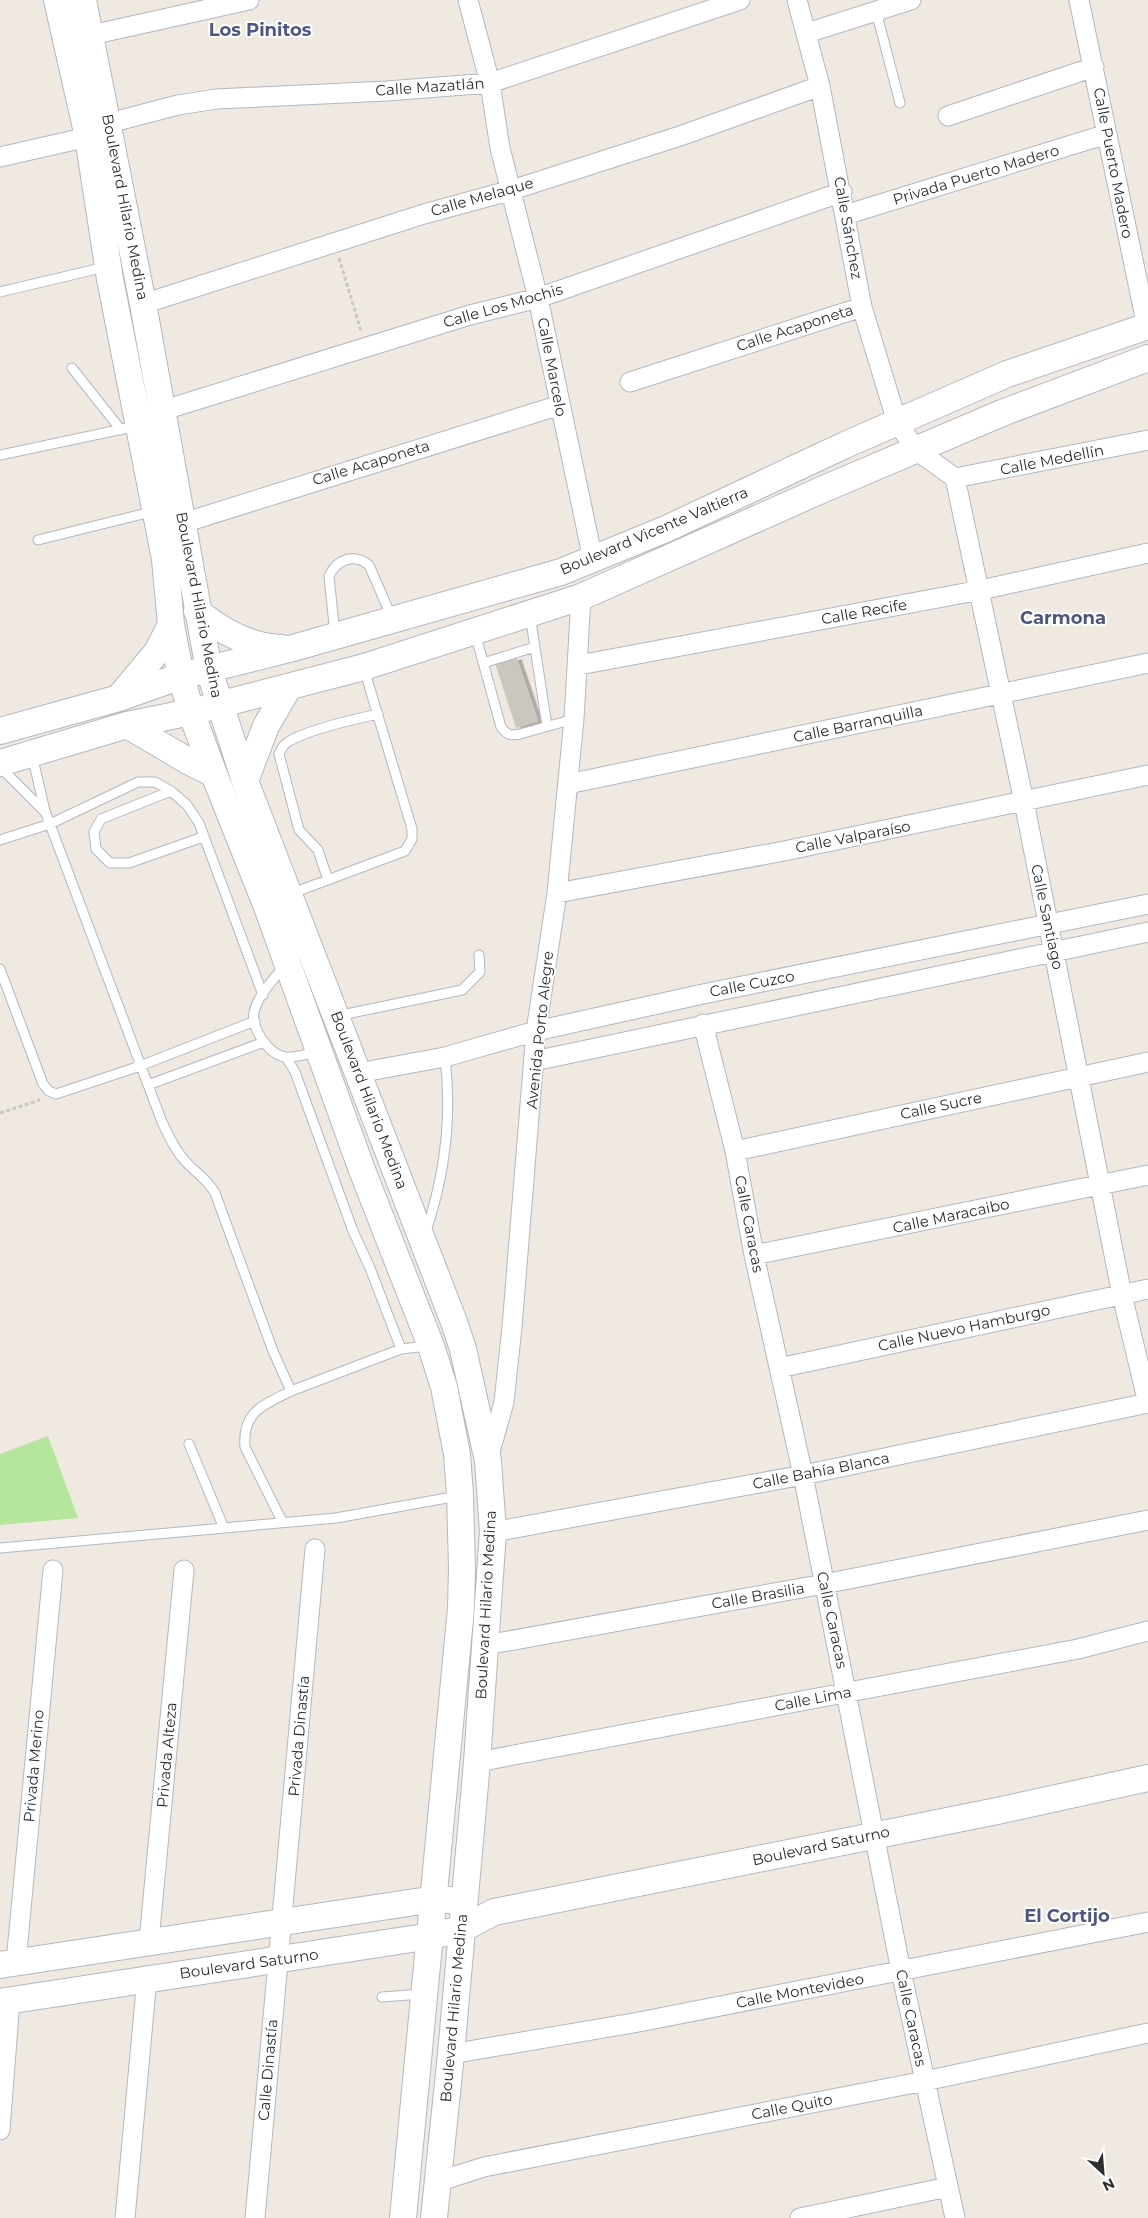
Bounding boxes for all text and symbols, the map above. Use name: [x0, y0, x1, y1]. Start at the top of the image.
district label: Los Pinitos: [209, 19, 312, 41]
street label: Calle Mazatlán: [375, 73, 485, 100]
street label: Calle Puerto Madero: [1090, 86, 1137, 240]
street label: Boulevard Hilario Medina: [98, 112, 153, 302]
street label: Privada Puerto Madero: [890, 140, 1061, 209]
street label: Calle Melaque: [428, 173, 535, 220]
street label: Calle Sánchez: [830, 175, 867, 281]
street label: Calle Los Mochis: [441, 279, 565, 332]
street label: Calle Acaponeta: [734, 300, 856, 355]
street label: Calle Marcelo: [534, 316, 571, 418]
street label: Calle Acaponeta: [310, 436, 432, 489]
street label: Calle Medellín: [998, 440, 1105, 479]
street label: Boulevard Vicente Valtierra: [557, 482, 751, 579]
street label: Boulevard Hilario Medina: [172, 510, 227, 700]
street label: Calle Recife: [820, 595, 908, 628]
district label: Carmona: [1020, 607, 1106, 629]
street label: Calle Barranquilla: [791, 700, 924, 747]
street label: Calle Valparaíso: [794, 816, 912, 857]
street label: Calle Santiago: [1027, 862, 1068, 971]
street label: Avenida Porto Alegre: [522, 950, 557, 1110]
street label: Calle Cuzco: [708, 966, 796, 1001]
street label: Boulevard Hilario Medina: [327, 1008, 412, 1192]
street label: Calle Sucre: [898, 1088, 984, 1123]
street label: Calle Caracas: [731, 1174, 768, 1274]
street label: Calle Maracaibo: [891, 1194, 1011, 1237]
street label: Calle Nuevo Hamburgo: [876, 1300, 1052, 1355]
street label: Calle Bahía Blanca: [751, 1448, 891, 1493]
street label: Boulevard Hilario Medina: [471, 1510, 500, 1700]
street label: Calle Caracas: [813, 1570, 852, 1670]
street label: Calle Brasilia: [710, 1578, 806, 1613]
street label: Privada Dinastía: [284, 1675, 313, 1797]
street label: Calle Lima: [773, 1682, 853, 1715]
street label: Privada Alteza: [152, 1701, 181, 1809]
street label: Privada Merino: [19, 1709, 48, 1823]
street label: Boulevard Saturno: [750, 1822, 891, 1869]
district label: El Cortijo: [1024, 1905, 1110, 1927]
street label: Boulevard Hilario Medina: [436, 1913, 471, 2103]
street label: Boulevard Saturno: [178, 1944, 320, 1983]
street label: Calle Caracas: [892, 1968, 931, 2068]
street label: Calle Montevideo: [734, 1969, 865, 2012]
street label: Calle Dinastía: [254, 2018, 281, 2122]
street label: Calle Quito: [750, 2089, 834, 2124]
north arrow: [1078, 2148, 1128, 2198]
text: N: [1100, 2174, 1118, 2195]

